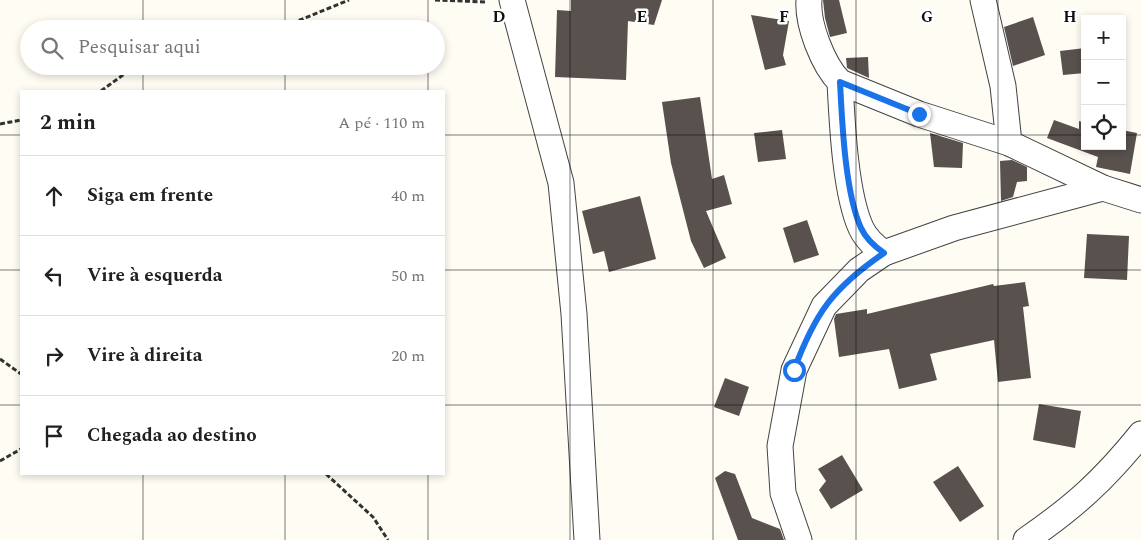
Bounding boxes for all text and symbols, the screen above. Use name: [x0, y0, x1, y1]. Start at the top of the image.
text: D: [493, 5, 506, 29]
text: E: [637, 5, 647, 29]
text: F: [779, 5, 789, 29]
text: G: [921, 5, 933, 29]
text: H: [1063, 5, 1077, 29]
map controls: [1081, 15, 1126, 150]
button: +: [1081, 15, 1126, 60]
search box: [20, 20, 445, 75]
text: Pesquisar aqui: [78, 33, 201, 62]
icon: search: [38, 34, 66, 62]
button: −: [1081, 60, 1126, 105]
route end: [908, 103, 931, 126]
button: locate: [1081, 105, 1126, 150]
text: 2 min: [40, 107, 96, 139]
text: A pé · 110 m: [338, 111, 425, 135]
text: Siga em frente: [87, 181, 213, 210]
icon: ahead: [40, 182, 68, 210]
text: 40 m: [391, 184, 425, 208]
text: Vire à esquerda: [87, 261, 223, 290]
icon: left: [40, 262, 68, 290]
text: 50 m: [391, 264, 425, 288]
text: Vire à direita: [87, 341, 203, 370]
icon: right: [40, 342, 68, 370]
text: 20 m: [391, 344, 425, 368]
route start: [783, 359, 806, 382]
text: Chegada ao destino: [87, 421, 257, 450]
icon: arrive: [40, 422, 68, 450]

